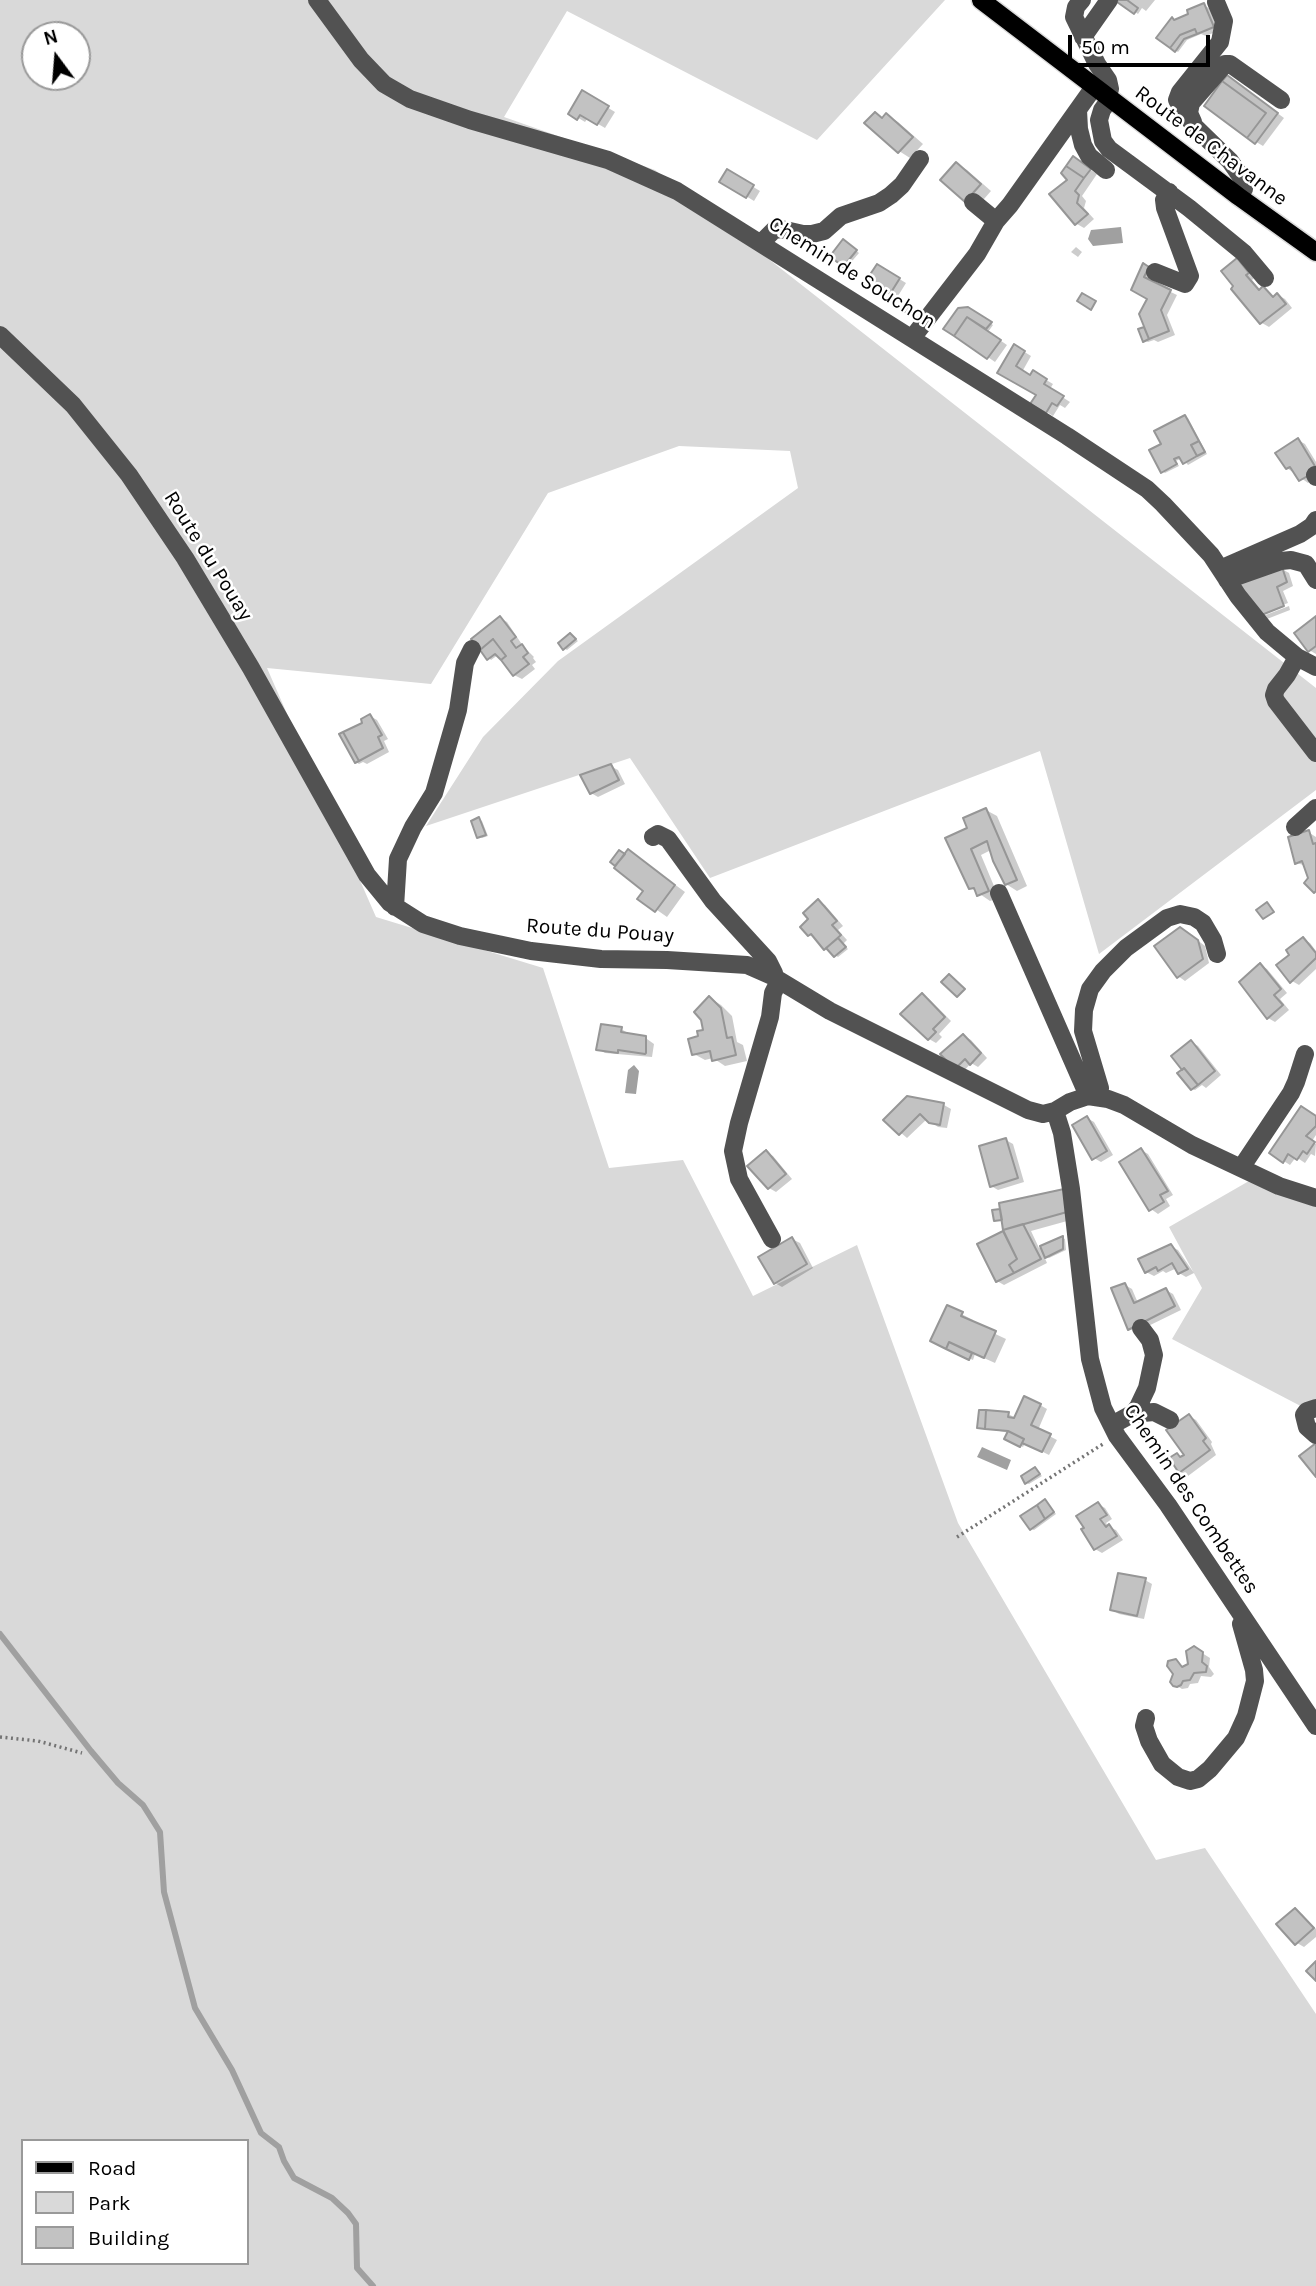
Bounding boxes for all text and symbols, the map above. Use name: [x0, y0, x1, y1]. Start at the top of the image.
north arrow: [21, 21, 91, 91]
scale bar: [1071, 21, 1213, 65]
text: N: [41, 25, 60, 50]
text: 50 m: [1081, 35, 1130, 59]
street label: Route de Chavanne: [1130, 80, 1292, 212]
street label: Chemin de Souchon: [764, 211, 940, 335]
street label: Route du Pouay: [158, 487, 258, 625]
street label: Route du Pouay: [525, 913, 675, 949]
street label: Chemin des Combettes: [1118, 1399, 1264, 1599]
legend: [21, 2139, 248, 2265]
text: Road: [88, 2156, 136, 2180]
text: Park: [88, 2191, 131, 2215]
text: Building: [88, 2226, 169, 2250]

